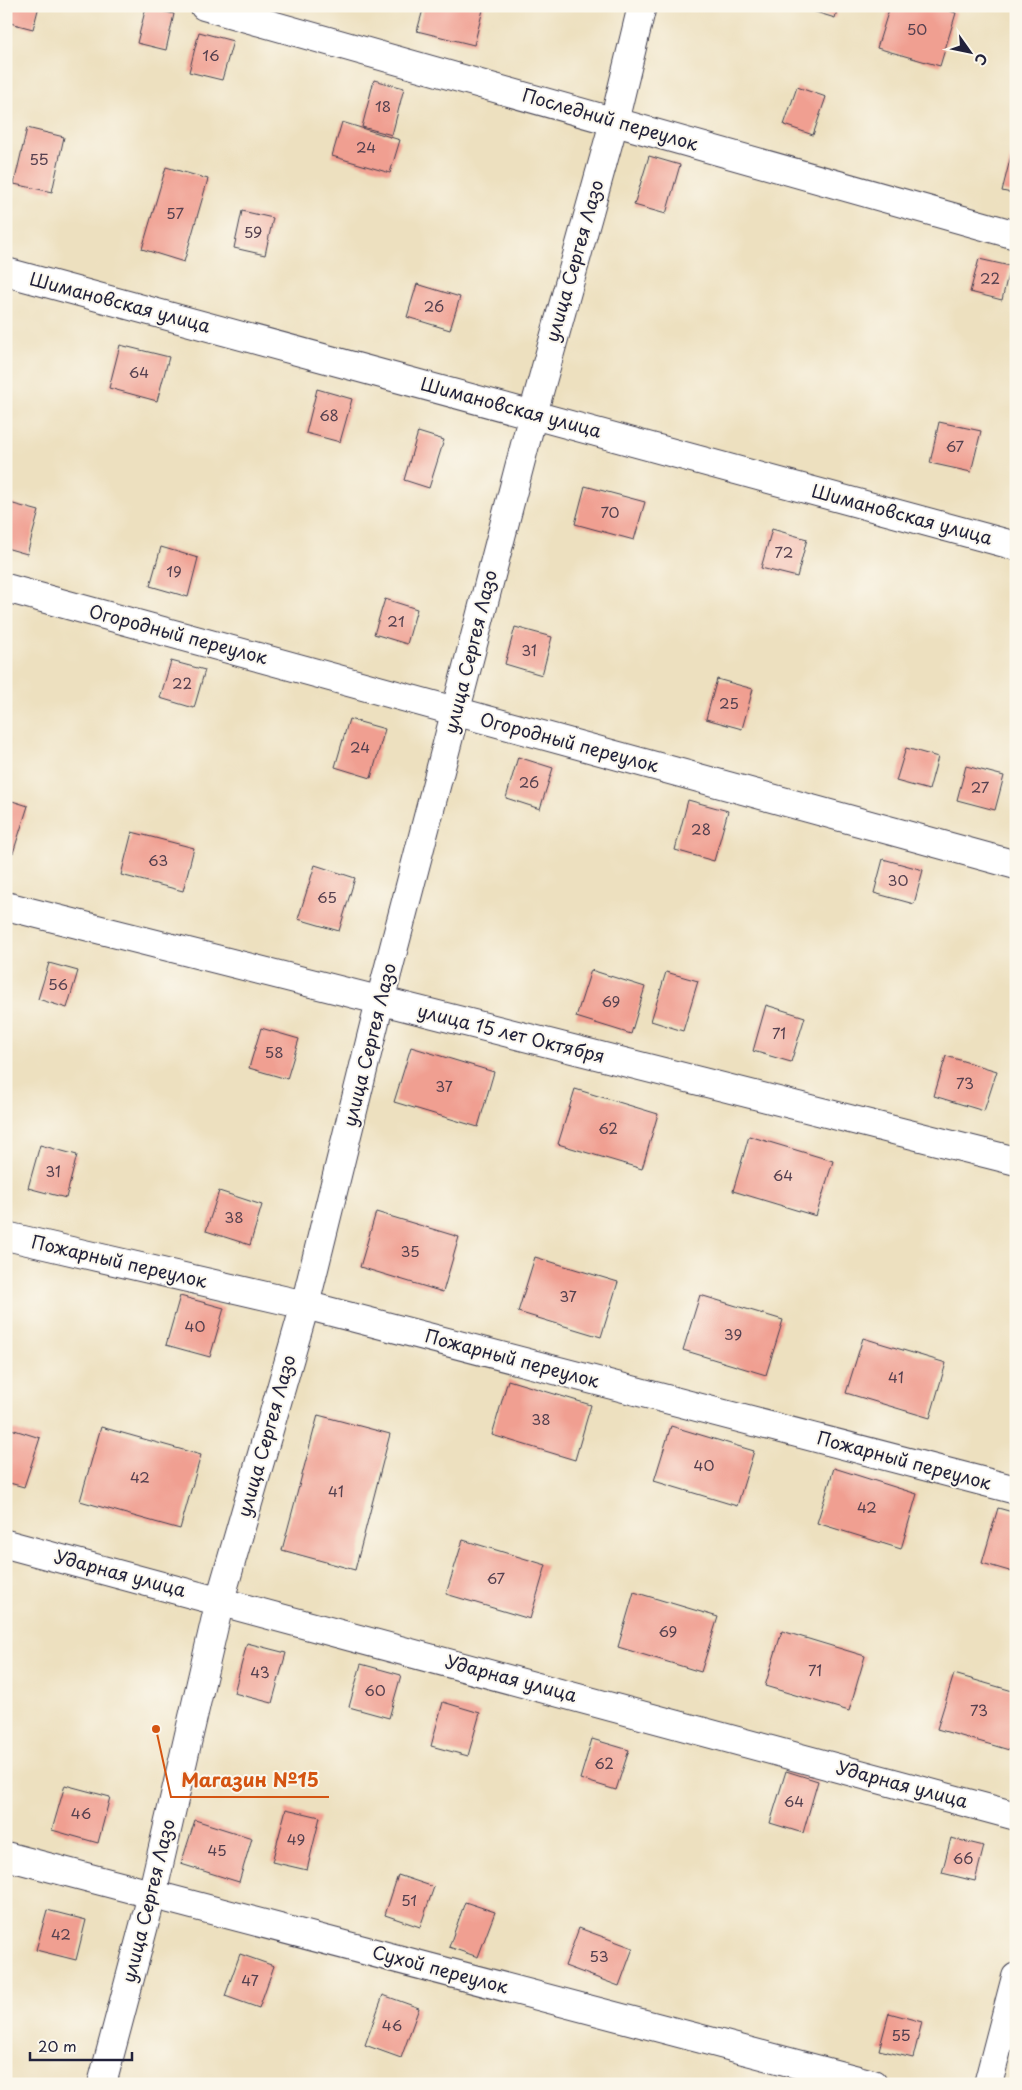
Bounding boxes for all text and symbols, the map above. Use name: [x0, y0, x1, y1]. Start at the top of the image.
house number: 50: [907, 17, 927, 40]
north arrow: [944, 28, 994, 78]
house number: 16: [202, 43, 220, 66]
text: С: [970, 49, 993, 69]
street label: Последний переулок: [519, 81, 702, 157]
house number: 18: [375, 94, 391, 117]
house number: 24: [356, 135, 376, 158]
house number: 55: [29, 147, 49, 170]
street label: улица Сергея Лазо: [537, 176, 610, 345]
house number: 57: [166, 201, 184, 224]
house number: 59: [244, 220, 262, 243]
street label: Шимановская улица: [27, 264, 214, 339]
house number: 22: [980, 266, 1000, 289]
house number: 26: [424, 294, 444, 317]
house number: 64: [129, 360, 149, 383]
street label: Шимановская улица: [418, 369, 605, 444]
house number: 68: [319, 403, 339, 426]
house number: 67: [946, 434, 965, 457]
street label: Шимановская улица: [809, 476, 996, 551]
house number: 70: [600, 500, 620, 523]
house number: 72: [775, 540, 793, 563]
house number: 19: [166, 559, 182, 582]
street label: улица Сергея Лазо: [436, 567, 503, 736]
street label: Огородный переулок: [86, 597, 271, 670]
house number: 21: [387, 609, 405, 632]
house number: 31: [521, 638, 537, 661]
house number: 22: [172, 671, 192, 694]
house number: 25: [719, 691, 739, 714]
street label: Огородный переулок: [477, 705, 662, 778]
house number: 24: [350, 735, 370, 758]
house number: 26: [519, 770, 539, 793]
house number: 27: [971, 775, 990, 798]
house number: 28: [691, 817, 711, 840]
house number: 63: [148, 848, 168, 871]
house number: 30: [888, 868, 908, 891]
house number: 65: [317, 885, 337, 908]
street label: улица Сергея Лазо: [335, 960, 402, 1129]
house number: 56: [48, 972, 68, 995]
house number: 69: [602, 989, 620, 1012]
street label: улица 15 лет Октября: [415, 996, 608, 1069]
house number: 71: [772, 1021, 786, 1044]
house number: 58: [264, 1040, 284, 1063]
house number: 73: [956, 1071, 974, 1094]
house number: 37: [435, 1074, 453, 1097]
house number: 62: [598, 1116, 618, 1139]
house number: 31: [45, 1159, 61, 1182]
house number: 64: [773, 1163, 793, 1186]
house number: 38: [224, 1205, 244, 1228]
street label: Пожарный переулок: [29, 1227, 210, 1294]
house number: 35: [400, 1239, 420, 1262]
house number: 37: [559, 1284, 577, 1307]
house number: 40: [185, 1314, 205, 1337]
street label: Пожарный переулок: [422, 1321, 603, 1394]
house number: 39: [724, 1322, 742, 1345]
street label: улица Сергея Лазо: [229, 1351, 302, 1520]
house number: 41: [888, 1365, 904, 1388]
house number: 38: [531, 1407, 551, 1430]
street label: Пожарный переулок: [814, 1423, 995, 1496]
house number: 40: [694, 1453, 714, 1476]
house number: 42: [130, 1465, 150, 1488]
house number: 41: [328, 1479, 344, 1502]
house number: 42: [857, 1495, 877, 1518]
street label: Ударная улица: [52, 1542, 190, 1603]
house number: 67: [487, 1566, 506, 1589]
house number: 69: [659, 1619, 677, 1642]
street label: Ударная улица: [443, 1647, 581, 1708]
house number: 71: [808, 1658, 822, 1681]
house number: 43: [250, 1660, 270, 1683]
house number: 60: [364, 1678, 386, 1701]
house number: 73: [970, 1698, 988, 1721]
house number: 62: [594, 1751, 614, 1774]
street label: Ударная улица: [834, 1753, 972, 1814]
callout: Магазин №15: [171, 1763, 329, 1797]
text: Магазин №15: [181, 1765, 319, 1793]
house number: 64: [784, 1789, 804, 1812]
house number: 46: [71, 1801, 91, 1824]
street label: улица Сергея Лазо: [114, 1816, 181, 1985]
house number: 49: [287, 1827, 305, 1850]
house number: 45: [207, 1838, 227, 1861]
house number: 66: [953, 1846, 973, 1869]
house number: 51: [401, 1888, 417, 1911]
house number: 42: [51, 1922, 71, 1945]
street label: Сухой переулок: [369, 1937, 512, 2000]
house number: 53: [589, 1944, 609, 1967]
house number: 47: [241, 1968, 259, 1991]
house number: 46: [382, 2013, 402, 2036]
house number: 55: [891, 2023, 911, 2046]
scale bar: [30, 2030, 132, 2062]
text: 20 m: [38, 2034, 77, 2057]

